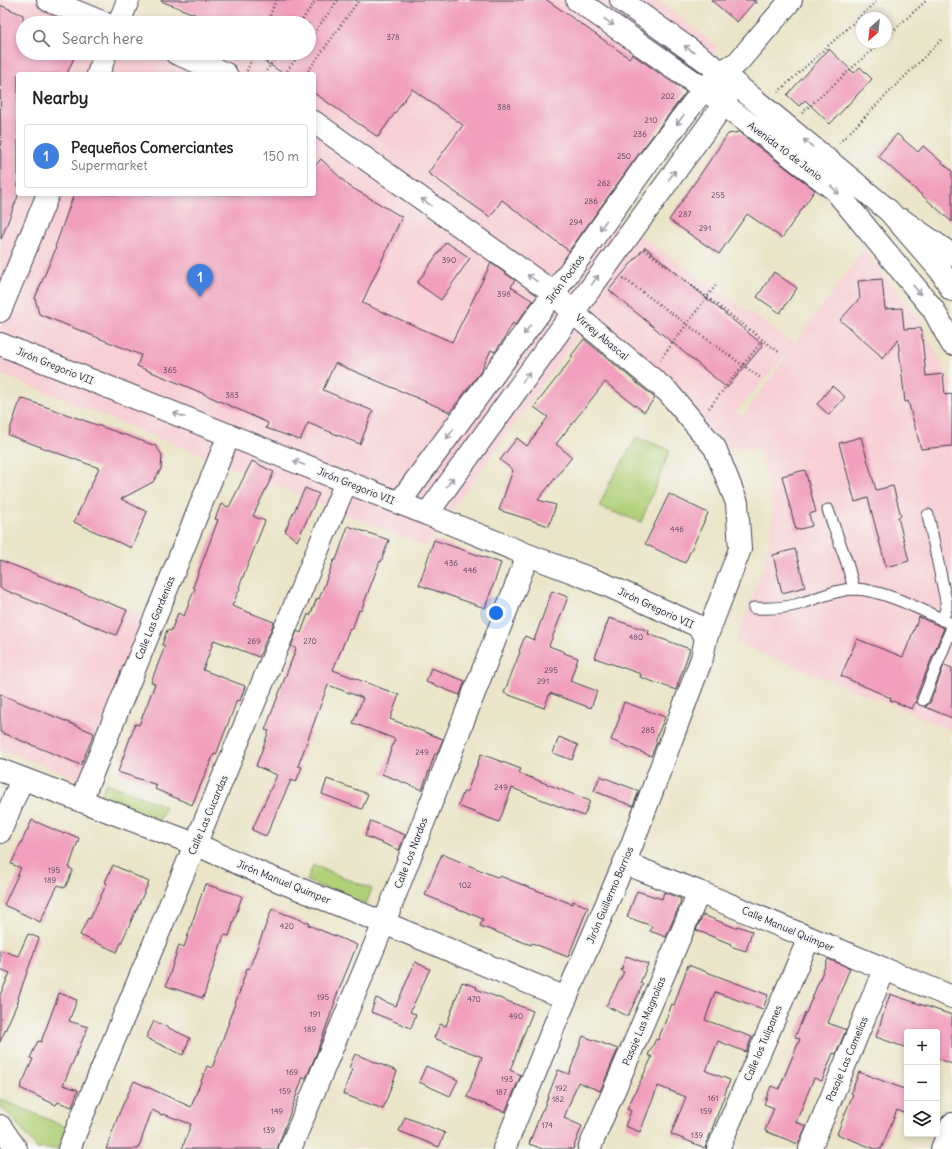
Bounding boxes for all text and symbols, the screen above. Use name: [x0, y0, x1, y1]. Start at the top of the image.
north arrow: [856, 12, 892, 48]
search box: [16, 16, 316, 60]
one-way arrow: [603, 18, 614, 26]
icon: search: [30, 27, 52, 49]
text: Search here: [62, 29, 143, 48]
house number: 378: [386, 32, 400, 42]
one-way arrow: [684, 45, 695, 54]
text: Nearby: [32, 87, 88, 109]
house number: 202: [661, 91, 676, 101]
house number: 388: [497, 102, 511, 112]
one-way arrow: [676, 114, 685, 125]
house number: 210: [645, 115, 657, 125]
street label: Avenida 10 de Junio: [745, 119, 825, 183]
house number: 236: [633, 129, 647, 139]
text: Pequeños Comerciantes: [71, 138, 233, 157]
one-way arrow: [803, 139, 814, 148]
text: 1: [43, 148, 49, 165]
text: 150 m: [263, 148, 299, 165]
house number: 250: [617, 151, 631, 161]
text: Supermarket: [71, 157, 148, 174]
one-way arrow: [668, 170, 676, 181]
house number: 262: [597, 178, 611, 188]
one-way arrow: [830, 185, 840, 195]
house number: 255: [711, 190, 725, 200]
house number: 286: [584, 196, 598, 206]
one-way arrow: [421, 198, 432, 206]
house number: 287: [679, 209, 692, 219]
house number: 294: [569, 217, 583, 227]
one-way arrow: [599, 219, 607, 230]
house number: 291: [699, 223, 711, 233]
street label: Jirón Pocitos: [543, 252, 587, 306]
house number: 390: [442, 255, 456, 265]
pin: 1: [187, 264, 213, 297]
one-way arrow: [527, 274, 538, 282]
one-way arrow: [591, 275, 600, 286]
one-way arrow: [913, 285, 922, 295]
house number: 398: [497, 289, 511, 299]
street label: Virrey Abascal: [573, 311, 631, 363]
one-way arrow: [523, 324, 531, 335]
street label: Jirón Gregorio VII: [15, 345, 95, 387]
house number: 365: [163, 365, 177, 375]
one-way arrow: [522, 371, 530, 382]
house number: 383: [225, 390, 239, 400]
one-way arrow: [173, 410, 185, 418]
one-way arrow: [446, 429, 454, 440]
one-way arrow: [294, 459, 306, 466]
street label: Jirón Gregorio VII: [316, 465, 396, 507]
one-way arrow: [446, 477, 454, 488]
house number: 446: [670, 524, 684, 534]
house number: 436: [444, 558, 458, 568]
house number: 446: [463, 565, 477, 575]
street label: Calle Las Gardenias: [132, 574, 178, 662]
street label: Jirón Gregorio VII: [616, 585, 696, 631]
your location: [486, 603, 506, 623]
house number: 480: [629, 632, 643, 642]
house number: 269: [247, 636, 261, 646]
house number: 270: [303, 636, 317, 646]
house number: 295: [544, 665, 558, 675]
house number: 291: [537, 676, 549, 686]
house number: 285: [641, 725, 655, 735]
house number: 249: [415, 747, 429, 757]
street label: Calle Las Cucardas: [185, 773, 231, 857]
house number: 249: [494, 782, 508, 792]
street label: Calle Los Nardos: [392, 815, 431, 890]
street label: Jirón Guillermo Barrios: [584, 844, 636, 945]
street label: Jirón Manuel Quimper: [235, 857, 333, 907]
house number: 195: [48, 865, 61, 875]
house number: 189: [44, 875, 57, 885]
house number: 102: [459, 880, 472, 890]
street label: Calle Manuel Quimper: [740, 904, 836, 954]
house number: 420: [280, 921, 294, 931]
street label: Pasaje Las Magnolias: [619, 974, 669, 1067]
house number: 195: [317, 992, 330, 1002]
house number: 470: [467, 994, 481, 1004]
street label: Calle los Tulipanes: [741, 1003, 785, 1083]
house number: 191: [310, 1009, 320, 1019]
house number: 490: [509, 1011, 523, 1021]
street label: Pasaje Las Camelias: [823, 1014, 871, 1103]
house number: 189: [304, 1024, 317, 1034]
map controls: [904, 1029, 940, 1137]
button: +: [904, 1029, 940, 1065]
button: −: [904, 1065, 940, 1101]
house number: 169: [286, 1067, 299, 1077]
house number: 193: [501, 1074, 514, 1084]
house number: 192: [555, 1083, 568, 1093]
house number: 159: [279, 1086, 292, 1096]
house number: 187: [495, 1087, 507, 1097]
house number: 161: [708, 1093, 718, 1103]
house number: 182: [552, 1094, 565, 1104]
button: layers: [904, 1101, 940, 1137]
house number: 149: [271, 1106, 284, 1116]
house number: 159: [700, 1106, 713, 1116]
house number: 174: [541, 1120, 553, 1130]
house number: 139: [263, 1125, 276, 1135]
house number: 139: [691, 1130, 704, 1140]

